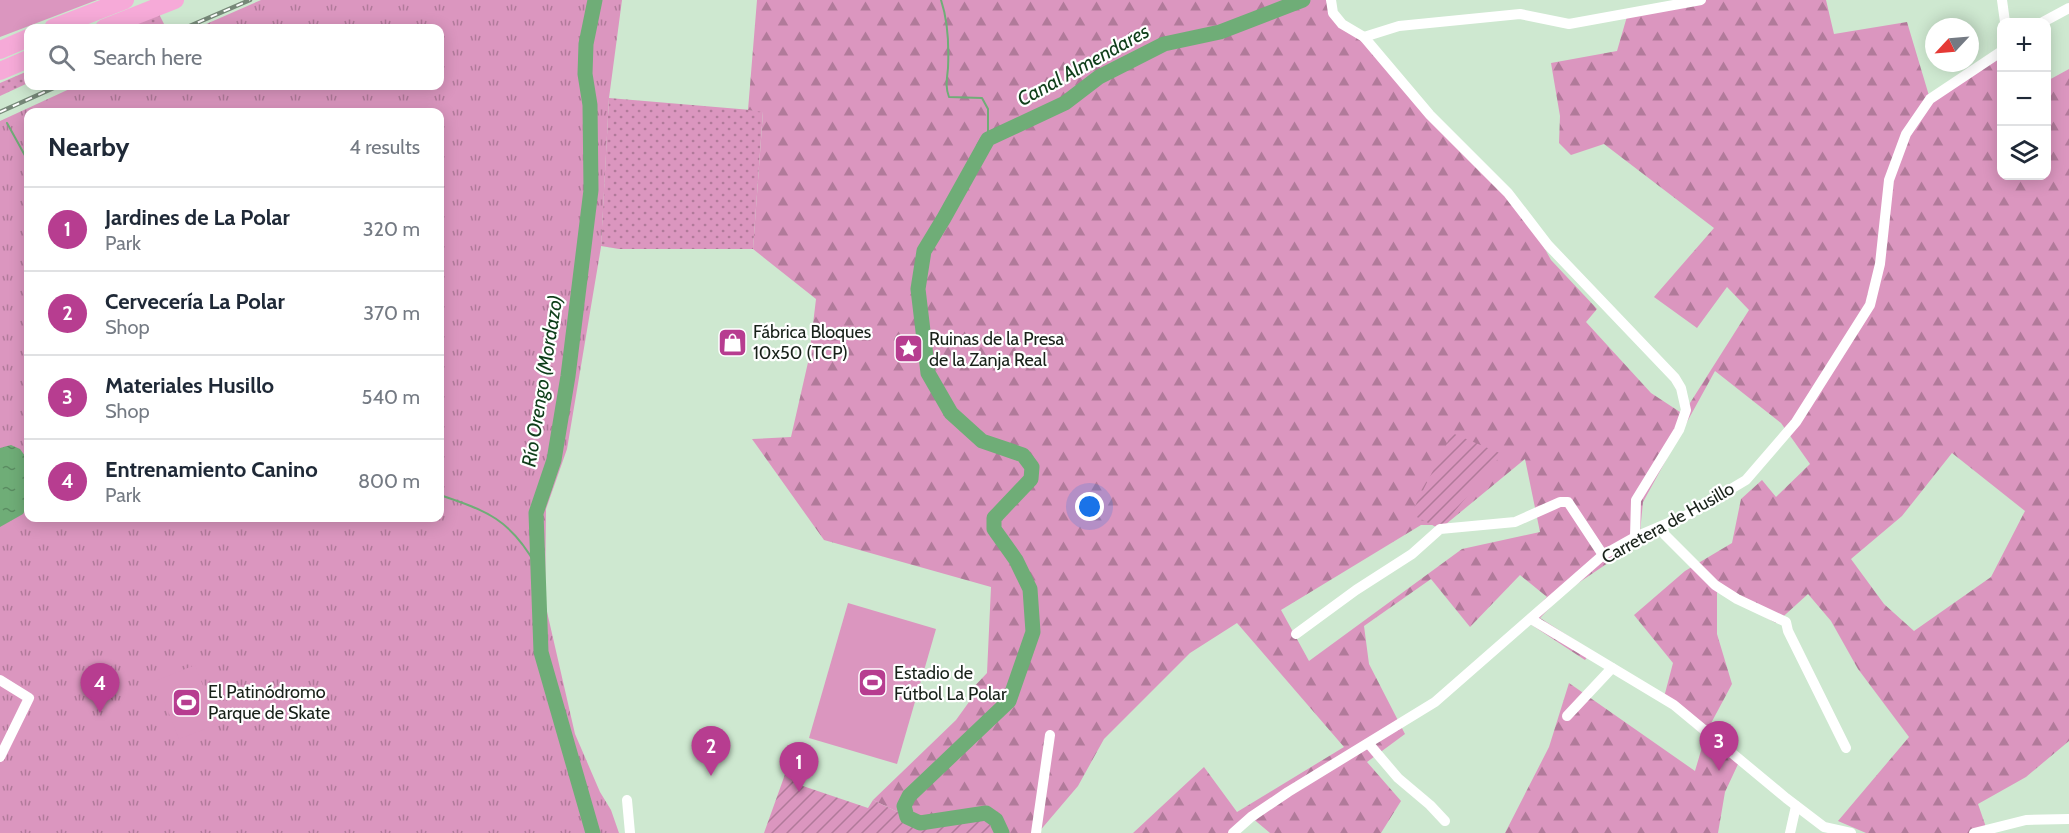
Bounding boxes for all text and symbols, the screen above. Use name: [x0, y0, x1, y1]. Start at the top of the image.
north arrow: [1925, 18, 1979, 72]
map controls: [1997, 18, 2051, 180]
button: +: [1997, 18, 2051, 72]
water label: Canal Almendares: [1013, 19, 1153, 111]
search box: [24, 24, 444, 90]
icon: search: [45, 41, 78, 74]
text: Search here: [93, 44, 202, 71]
button: −: [1997, 72, 2051, 126]
button: layers: [1997, 126, 2051, 180]
text: Nearby: [48, 131, 129, 163]
text: 4 results: [349, 135, 420, 159]
text: Jardines de La Polar: [105, 204, 290, 231]
text: 1: [64, 217, 71, 241]
text: 320 m: [363, 217, 420, 241]
text: Park: [105, 231, 141, 255]
text: Cervecería La Polar: [105, 288, 285, 315]
water label: Río Orengo (Mordazo): [517, 294, 567, 468]
text: 2: [62, 301, 73, 325]
text: 370 m: [363, 301, 420, 325]
text: Shop: [105, 315, 150, 339]
place label: Fábrica Bloques 10x50 (TCP): [753, 321, 871, 364]
shop icon: Fábrica Bloques 10x50 (TCP): [716, 326, 748, 358]
place label: Ruinas de la Presa de la Zanja Real: [929, 328, 1065, 371]
place icon: Ruinas de la Presa de la Zanja Real: [892, 333, 924, 365]
text: Materiales Husillo: [105, 372, 274, 399]
text: 3: [62, 385, 73, 409]
text: 540 m: [362, 385, 420, 409]
text: Shop: [105, 399, 150, 423]
text: Entrenamiento Canino: [105, 456, 318, 483]
text: 4: [61, 469, 74, 493]
text: 800 m: [358, 469, 420, 493]
street label: Carretera de Husillo: [1598, 477, 1738, 569]
text: Park: [105, 483, 141, 507]
your location: [1075, 492, 1104, 521]
place label: Estadio de Fútbol La Polar: [894, 662, 1007, 705]
pin: 4: [80, 664, 120, 713]
sports icon: Estadio de Fútbol La Polar: [857, 667, 889, 699]
place label: El Patinódromo Parque de Skate: [208, 681, 330, 724]
sports icon: El Patinódromo Parque de Skate: [171, 686, 203, 718]
pin: 3: [1700, 722, 1738, 771]
pin: 2: [692, 726, 730, 776]
pin: 1: [780, 742, 818, 792]

